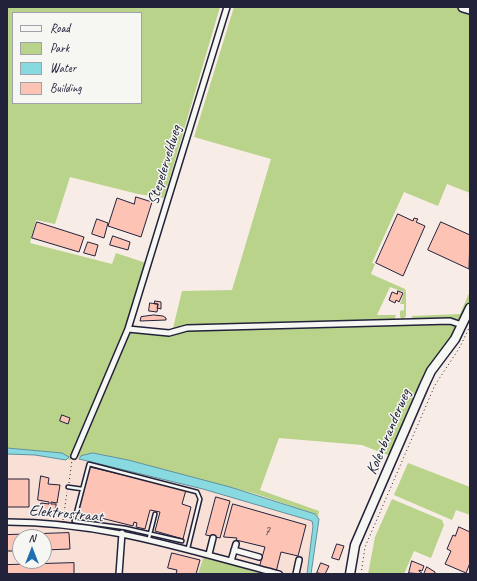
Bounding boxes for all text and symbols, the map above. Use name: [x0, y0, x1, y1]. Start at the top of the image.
legend: [12, 12, 142, 104]
text: Road: [50, 20, 70, 36]
text: Park: [50, 40, 69, 56]
text: Water: [50, 60, 76, 76]
text: Building: [50, 80, 82, 96]
street label: Stepelerveldweg: [144, 123, 186, 207]
street label: Kolenbranderweg: [362, 386, 416, 478]
street label: Elektrostraat: [28, 501, 104, 527]
house number: 7: [264, 523, 270, 539]
north arrow: [12, 529, 52, 569]
text: N: [29, 531, 35, 545]

